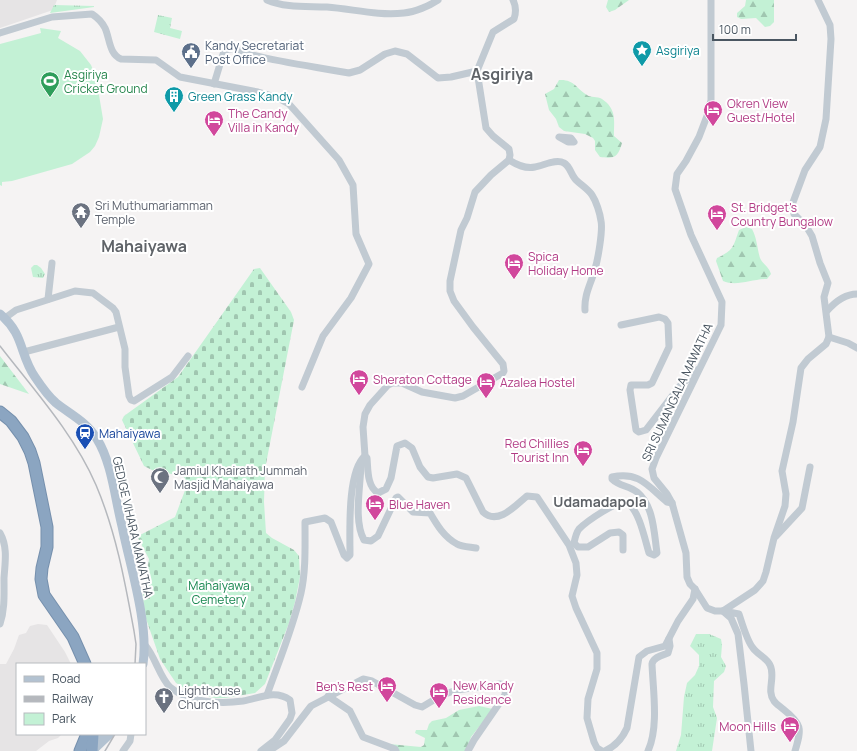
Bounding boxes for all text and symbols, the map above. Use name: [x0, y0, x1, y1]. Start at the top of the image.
scale bar: [713, 16, 796, 42]
text: 100 m: [719, 21, 751, 38]
place label: Kandy Secretariat Post Office: [205, 37, 304, 68]
place icon: Asgiriya: [631, 39, 653, 67]
public building icon: Kandy Secretariat Post Office: [180, 41, 202, 69]
place label: Asgiriya: [656, 42, 700, 59]
district label: Asgiriya: [471, 63, 533, 85]
place label: Asgiriya Cricket Ground: [64, 66, 148, 97]
sports icon: Asgiriya Cricket Ground: [39, 70, 61, 98]
building icon: Green Grass Kandy: [163, 85, 185, 113]
place label: Green Grass Kandy: [188, 88, 293, 105]
place label: Okren View Guest/Hotel: [727, 95, 795, 126]
hotel icon: Okren View Guest/Hotel: [702, 99, 724, 127]
place label: The Candy Villa in Kandy: [228, 105, 300, 136]
hotel icon: The Candy Villa in Kandy: [203, 109, 225, 137]
place label: Sri Muthumariamman Temple: [95, 197, 213, 228]
place label: St. Bridget's Country Bungalow: [731, 199, 833, 230]
temple icon: Sri Muthumariamman Temple: [70, 201, 92, 229]
hotel icon: St. Bridget's Country Bungalow: [706, 203, 728, 231]
district label: Mahaiyawa: [101, 235, 187, 257]
place label: Spica Holiday Home: [528, 248, 604, 279]
hotel icon: Spica Holiday Home: [503, 252, 525, 280]
street label: SRI SUMANGALA MAWATHA: [637, 320, 717, 464]
hotel icon: Sheraton Cottage: [348, 368, 370, 396]
place label: Sheraton Cottage: [373, 371, 472, 388]
hotel icon: Azalea Hostel: [475, 371, 497, 399]
place label: Azalea Hostel: [500, 374, 575, 391]
station icon: Mahaiyawa: [74, 422, 96, 450]
place label: Mahaiyawa: [99, 425, 160, 442]
place label: Red Chillies Tourist Inn: [505, 435, 569, 466]
hotel icon: Red Chillies Tourist Inn: [572, 439, 594, 467]
street label: GEDIGE VIHARA MAWATHA: [108, 455, 158, 600]
place label: Jamiul Khairath Jummah Masjid Mahaiyawa: [174, 462, 307, 493]
mosque icon: Jamiul Khairath Jummah Masjid Mahaiyawa: [149, 466, 171, 494]
district label: Udamadapola: [553, 492, 647, 511]
hotel icon: Blue Haven: [364, 493, 386, 521]
place label: Blue Haven: [389, 496, 450, 513]
park label: Mahaiyawa Cemetery: [188, 577, 250, 608]
legend: [16, 663, 146, 735]
text: Road: [52, 670, 80, 687]
hotel icon: Ben's Rest: [376, 675, 398, 703]
place label: New Kandy Residence: [453, 677, 515, 708]
place label: Ben's Rest: [316, 678, 373, 695]
hotel icon: New Kandy Residence: [428, 681, 450, 709]
place label: Lighthouse Church: [178, 682, 241, 713]
church icon: Lighthouse Church: [153, 686, 175, 714]
text: Railway: [52, 690, 94, 707]
text: Park: [52, 710, 77, 727]
hotel icon: Moon Hills: [779, 715, 801, 743]
place label: Moon Hills: [719, 718, 776, 735]

